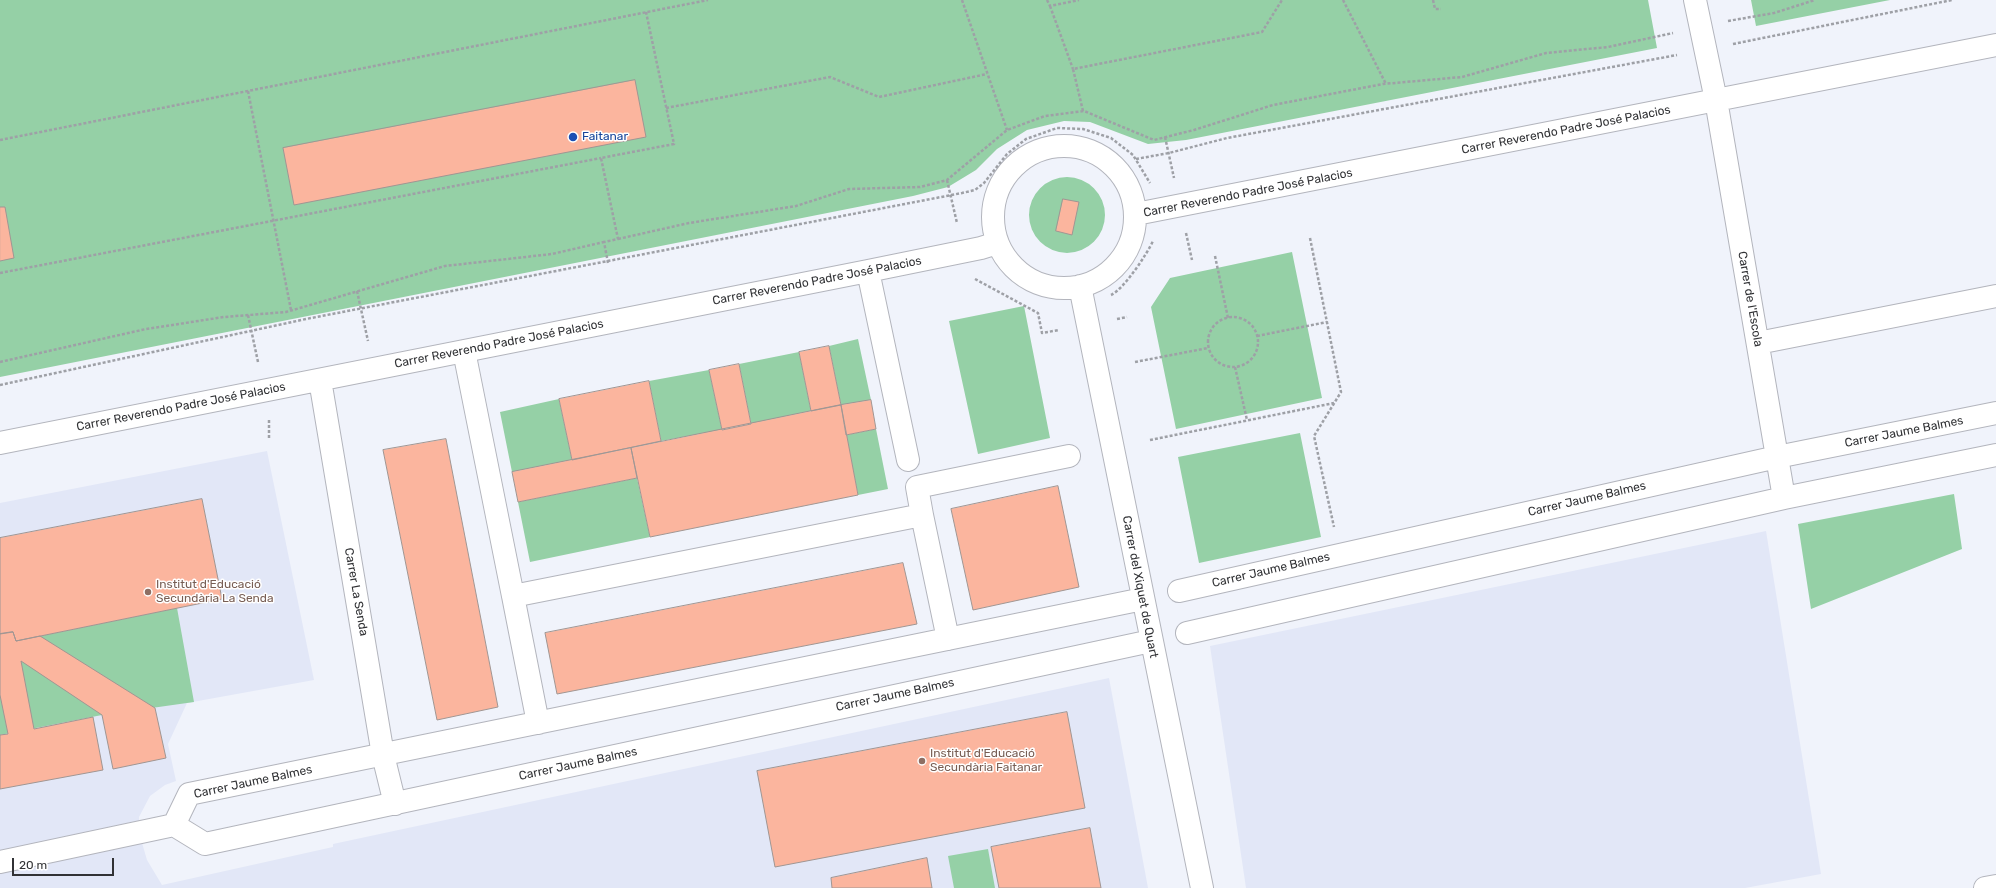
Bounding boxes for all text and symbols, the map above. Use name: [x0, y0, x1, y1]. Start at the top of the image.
street label: Carrer Reverendo Padre José Palacios: [1460, 103, 1672, 157]
place label: Faitanar: [582, 130, 628, 144]
marker: Faitanar: [567, 131, 579, 143]
street label: Carrer Reverendo Padre José Palacios: [1142, 166, 1354, 220]
street label: Carrer de l'Escola: [1735, 250, 1765, 348]
street label: Carrer Reverendo Padre José Palacios: [711, 254, 923, 308]
street label: Carrer Reverendo Padre José Palacios: [393, 317, 605, 371]
street label: Carrer Reverendo Padre José Palacios: [75, 380, 287, 434]
street label: Carrer Jaume Balmes: [1843, 413, 1965, 451]
street label: Carrer Jaume Balmes: [1527, 478, 1647, 520]
street label: Carrer del Xiquet de Quart: [1119, 515, 1161, 659]
street label: Carrer La Senda: [341, 547, 371, 637]
street label: Carrer Jaume Balmes: [1211, 549, 1331, 591]
place label: Institut d'Educació Secundària La Senda: [156, 578, 274, 606]
marker: Institut d'Educació Secundària La Senda: [143, 587, 153, 597]
street label: Carrer Jaume Balmes: [835, 675, 955, 715]
street label: Carrer Jaume Balmes: [518, 744, 638, 784]
place label: Institut d'Educació Secundària Faitanar: [930, 747, 1042, 775]
marker: Institut d'Educació Secundària Faitanar: [917, 756, 927, 766]
street label: Carrer Jaume Balmes: [193, 762, 313, 802]
scale bar: [14, 850, 116, 876]
text: 20 m: [19, 858, 47, 872]

